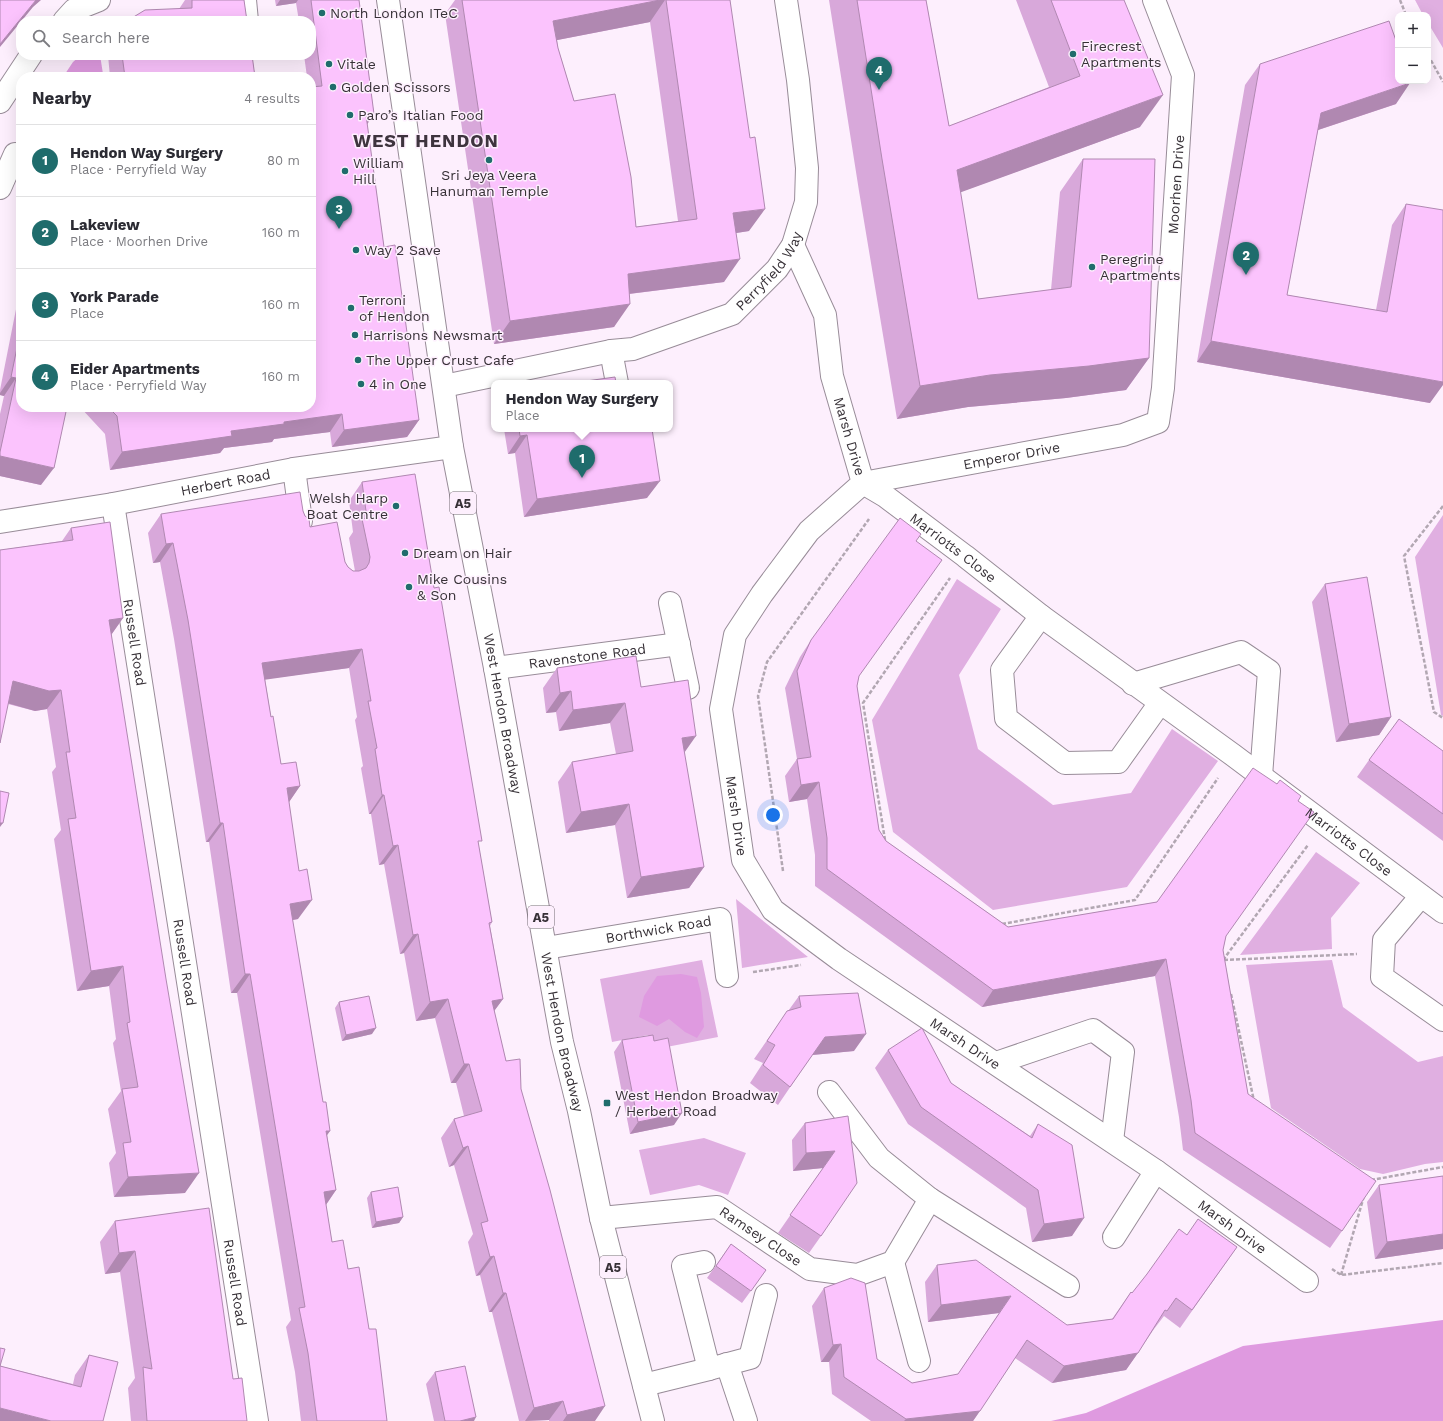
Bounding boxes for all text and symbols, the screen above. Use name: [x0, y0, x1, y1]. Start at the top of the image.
place label: North London ITeC: [330, 5, 458, 21]
marker: North London ITeC: [317, 8, 327, 18]
map controls: [1395, 12, 1431, 84]
button: +: [1395, 12, 1431, 48]
search box: [16, 16, 316, 60]
icon: search: [30, 27, 52, 49]
text: Search here: [62, 29, 150, 47]
place label: Firecrest Apartments: [1081, 38, 1161, 70]
button: −: [1395, 48, 1431, 84]
marker: Firecrest Apartments: [1068, 49, 1078, 59]
place label: Vitale: [337, 56, 376, 72]
pin: 4: [866, 57, 892, 90]
marker: Vitale: [324, 59, 334, 69]
place label: Golden Scissors: [341, 79, 451, 95]
marker: Golden Scissors: [328, 82, 338, 92]
text: Nearby: [32, 88, 91, 108]
text: 4 results: [244, 91, 300, 106]
place label: Paro’s Italian Food: [358, 107, 483, 123]
marker: Paro’s Italian Food: [345, 110, 355, 120]
district label: WEST HENDON: [353, 130, 499, 151]
street label: Moorhen Drive: [1165, 134, 1187, 235]
text: Hendon Way Surgery: [70, 144, 223, 162]
text: 1: [42, 153, 48, 168]
text: 80 m: [267, 153, 300, 168]
place label: William Hill: [353, 155, 404, 187]
marker: Sri Jeya Veera Hanuman Temple: [484, 155, 494, 165]
text: Place · Perryfield Way: [70, 162, 206, 177]
marker: William Hill: [340, 166, 350, 176]
place label: Sri Jeya Veera Hanuman Temple: [429, 167, 549, 199]
pin: 3: [326, 196, 352, 229]
text: Lakeview: [70, 216, 140, 234]
text: 2: [41, 225, 49, 240]
text: 160 m: [262, 225, 300, 240]
street label: Perryfield Way: [732, 229, 805, 314]
text: Place · Moorhen Drive: [70, 234, 208, 249]
place label: Way 2 Save: [364, 242, 441, 258]
pin: 2: [1233, 242, 1259, 275]
marker: Way 2 Save: [351, 245, 361, 255]
place label: Peregrine Apartments: [1100, 251, 1180, 283]
marker: Peregrine Apartments: [1087, 262, 1097, 272]
text: York Parade: [70, 288, 159, 306]
place label: Terroni of Hendon: [359, 292, 430, 324]
text: 3: [41, 297, 49, 312]
text: 160 m: [262, 297, 300, 312]
marker: Terroni of Hendon: [346, 303, 356, 313]
text: Place: [70, 306, 104, 321]
place label: Harrisons Newsmart: [363, 327, 502, 343]
marker: Harrisons Newsmart: [350, 330, 360, 340]
place label: The Upper Crust Cafe: [366, 352, 514, 368]
marker: The Upper Crust Cafe: [353, 355, 363, 365]
text: Eider Apartments: [70, 360, 200, 378]
text: 4: [41, 369, 49, 384]
text: 160 m: [262, 369, 300, 384]
place label: 4 in One: [369, 376, 427, 392]
text: Place · Perryfield Way: [70, 378, 206, 393]
marker: 4 in One: [356, 379, 366, 389]
popup: [491, 380, 673, 432]
text: Hendon Way Surgery: [506, 390, 658, 408]
street label: Marsh Drive: [830, 395, 868, 477]
text: Place: [506, 408, 540, 423]
street label: Emperor Drive: [962, 439, 1061, 472]
pin: 1: [569, 445, 595, 478]
street label: Herbert Road: [179, 466, 272, 499]
place label: Welsh Harp Boat Centre: [306, 490, 388, 522]
road number: A5: [450, 492, 476, 514]
marker: Welsh Harp Boat Centre: [391, 501, 401, 511]
street label: Marriotts Close: [907, 510, 999, 586]
place label: Dream on Hair: [413, 545, 512, 561]
marker: Dream on Hair: [400, 548, 410, 558]
place label: Mike Cousins & Son: [417, 571, 507, 603]
marker: Mike Cousins & Son: [404, 582, 414, 592]
street label: Russell Road: [120, 598, 149, 687]
street label: West Hendon Broadway: [480, 632, 526, 796]
street label: Ravenstone Road: [527, 640, 647, 672]
street label: Marsh Drive: [723, 775, 750, 857]
street label: Marriotts Close: [1302, 804, 1395, 879]
your location: [763, 805, 783, 825]
road number: A5: [528, 906, 554, 928]
street label: Borthwick Road: [604, 913, 713, 946]
street label: Russell Road: [170, 918, 200, 1007]
street label: West Hendon Broadway: [538, 951, 587, 1114]
street label: Marsh Drive: [927, 1014, 1003, 1073]
place label: West Hendon Broadway / Herbert Road: [615, 1087, 778, 1119]
marker: West Hendon Broadway / Herbert Road: [602, 1098, 612, 1108]
street label: Marsh Drive: [1195, 1196, 1270, 1257]
street label: Ramsey Close: [717, 1203, 805, 1269]
street label: Russell Road: [221, 1238, 250, 1327]
road number: A5: [600, 1256, 626, 1278]

